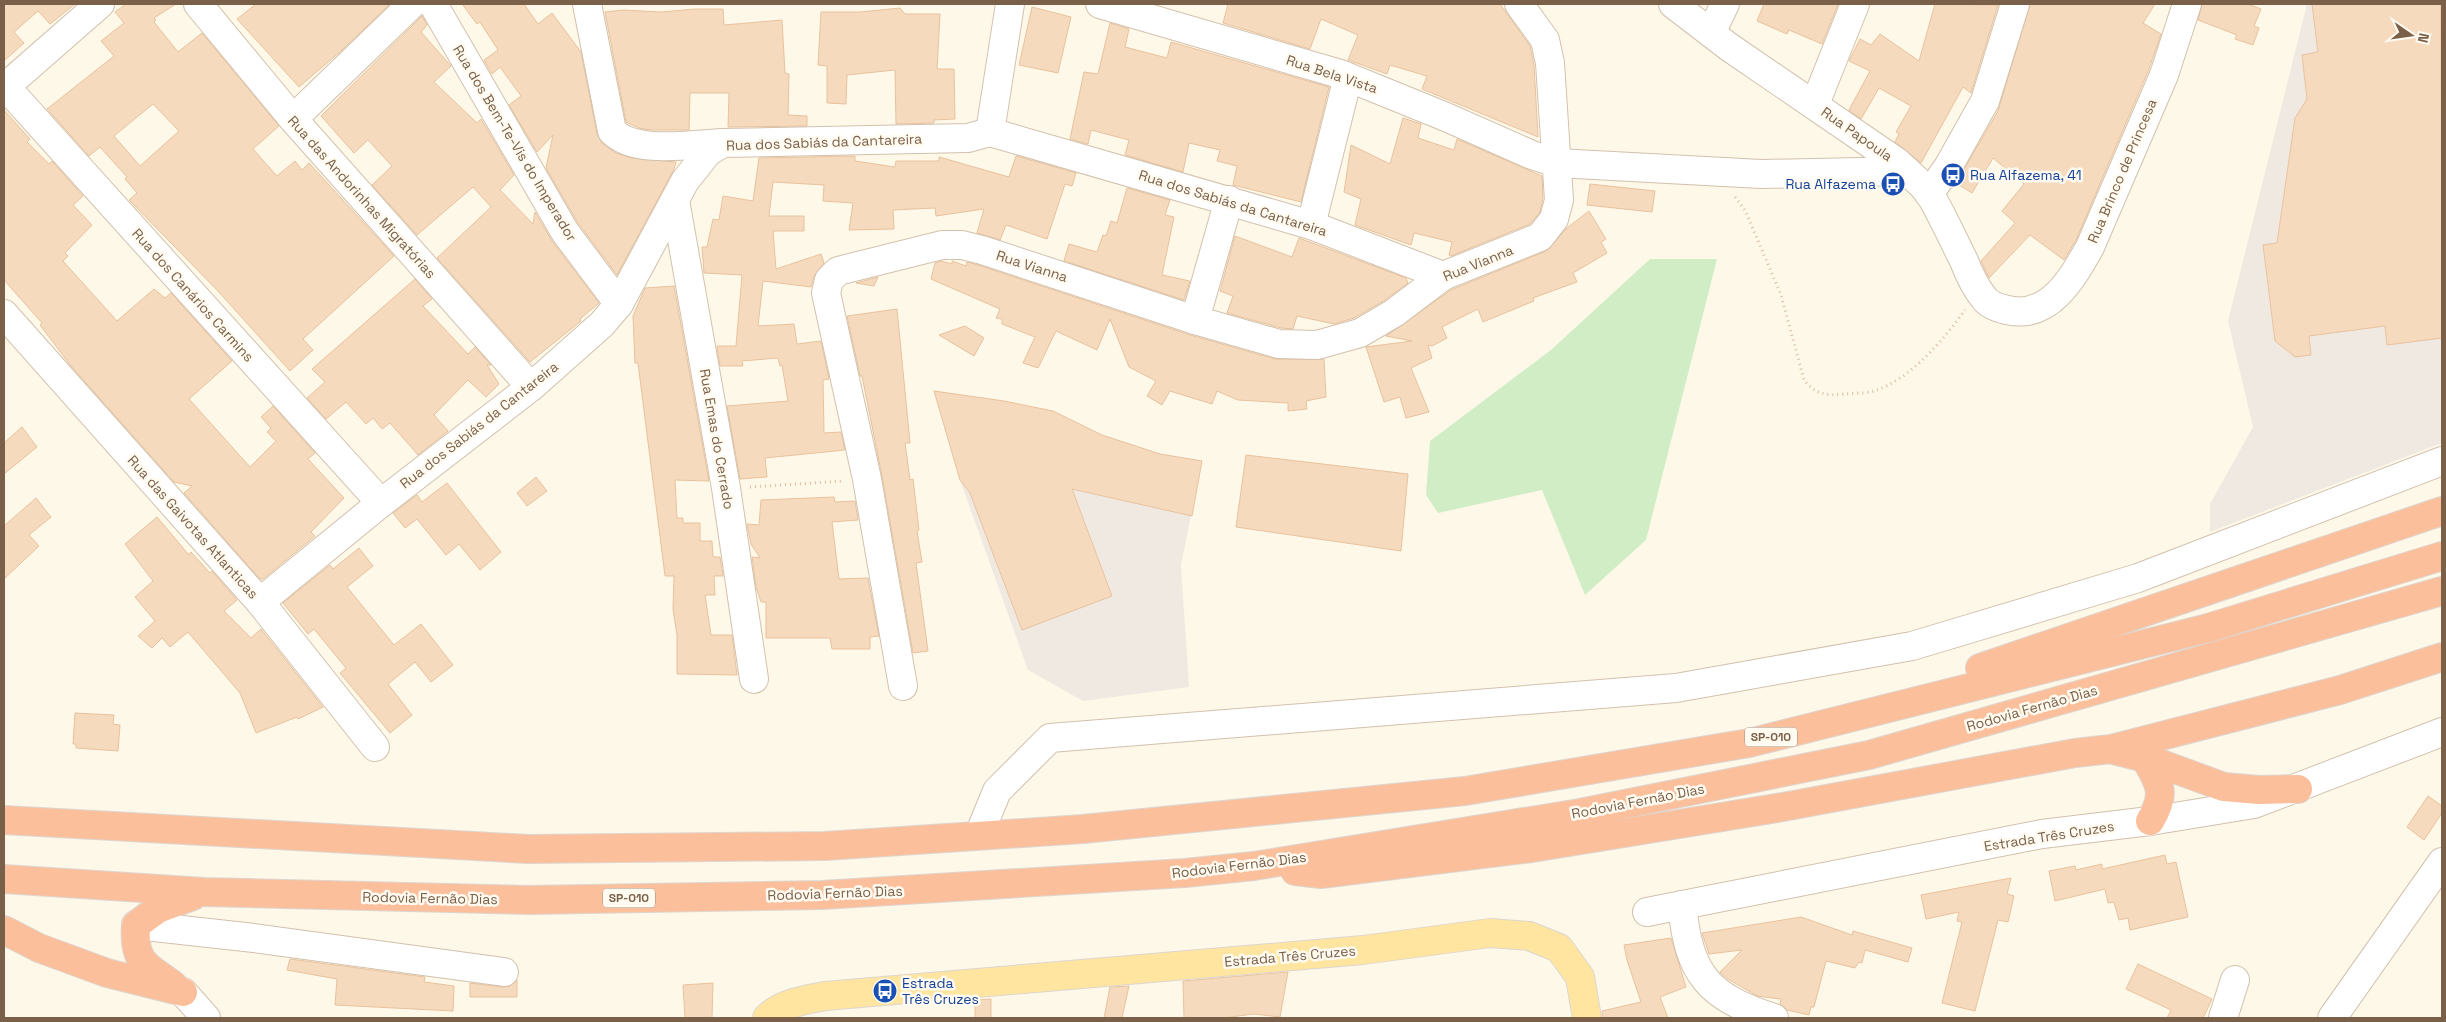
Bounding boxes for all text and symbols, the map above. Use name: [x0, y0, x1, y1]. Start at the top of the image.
north arrow: [2386, 10, 2436, 60]
text: N: [2414, 31, 2433, 45]
street label: Rua dos Bem-Te-Vis do Imperador: [449, 41, 581, 245]
street label: Rua Bela Vista: [1284, 51, 1380, 97]
street label: Rua Brinco de Princesa: [2083, 96, 2161, 246]
street label: Rua Papoula: [1818, 103, 1896, 165]
street label: Rua das Andorinhas Migratórias: [284, 112, 440, 282]
street label: Rua dos Sabiás da Cantareira: [726, 130, 922, 154]
bus stop icon: Rua Alfazema, 41: [1940, 162, 1966, 188]
street label: Rua dos Sabiás da Cantareira: [1137, 166, 1329, 240]
place label: Rua Alfazema, 41: [1970, 166, 2082, 184]
bus stop icon: Rua Alfazema: [1880, 171, 1906, 197]
place label: Rua Alfazema: [1785, 175, 1876, 193]
street label: Rua dos Canários Carmins: [128, 225, 258, 365]
street label: Rua Vianna: [1440, 241, 1516, 285]
street label: Rua Vianna: [994, 246, 1070, 286]
street label: Rua dos Sabiás da Cantareira: [396, 358, 562, 492]
street label: Rua Emas do Cerrado: [696, 367, 738, 511]
street label: Rua das Gaivotas Atlanticas: [124, 451, 262, 603]
street label: Rodovia Fernão Dias: [1964, 681, 2100, 735]
road number: SP-010: [1745, 728, 1797, 746]
street label: Rodovia Fernão Dias: [1570, 779, 1706, 823]
street label: Estrada Três Cruzes: [1983, 817, 2115, 855]
street label: Rodovia Fernão Dias: [1171, 848, 1307, 882]
street label: Rodovia Fernão Dias: [767, 882, 903, 904]
street label: Rodovia Fernão Dias: [362, 888, 498, 908]
road number: SP-010: [603, 888, 655, 908]
street label: Estrada Três Cruzes: [1224, 941, 1356, 971]
place label: Estrada Três Cruzes: [902, 974, 979, 1008]
bus stop icon: Estrada Três Cruzes: [872, 978, 898, 1004]

